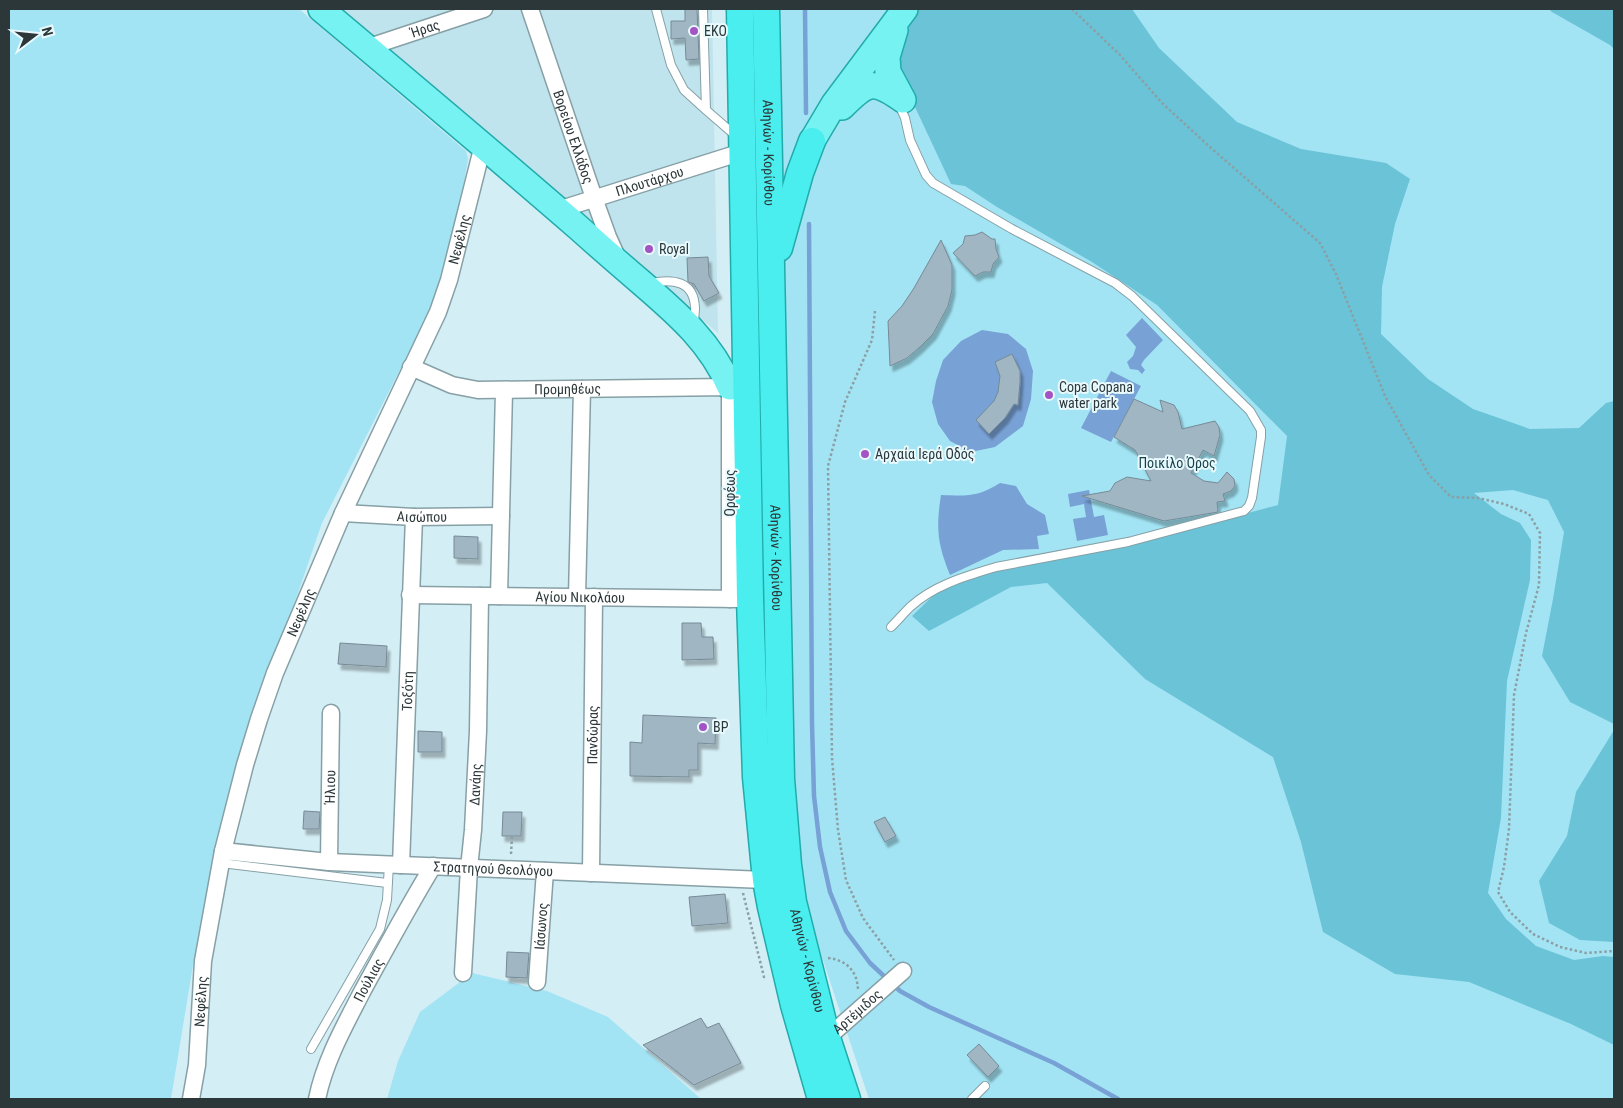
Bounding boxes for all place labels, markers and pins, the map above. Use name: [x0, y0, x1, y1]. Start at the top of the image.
place label: EKO: [704, 23, 727, 39]
marker: EKO: [688, 25, 700, 37]
place label: Royal: [659, 241, 689, 257]
marker: Royal: [643, 243, 655, 255]
place label: Copa Copana water park: [1059, 379, 1133, 411]
marker: Copa Copana water park: [1043, 389, 1055, 401]
place label: Αρχαία Ιερά Οδός: [875, 446, 974, 462]
marker: Αρχαία Ιερά Οδός: [859, 448, 871, 460]
place label: BP: [713, 719, 729, 735]
marker: BP: [697, 721, 709, 733]

